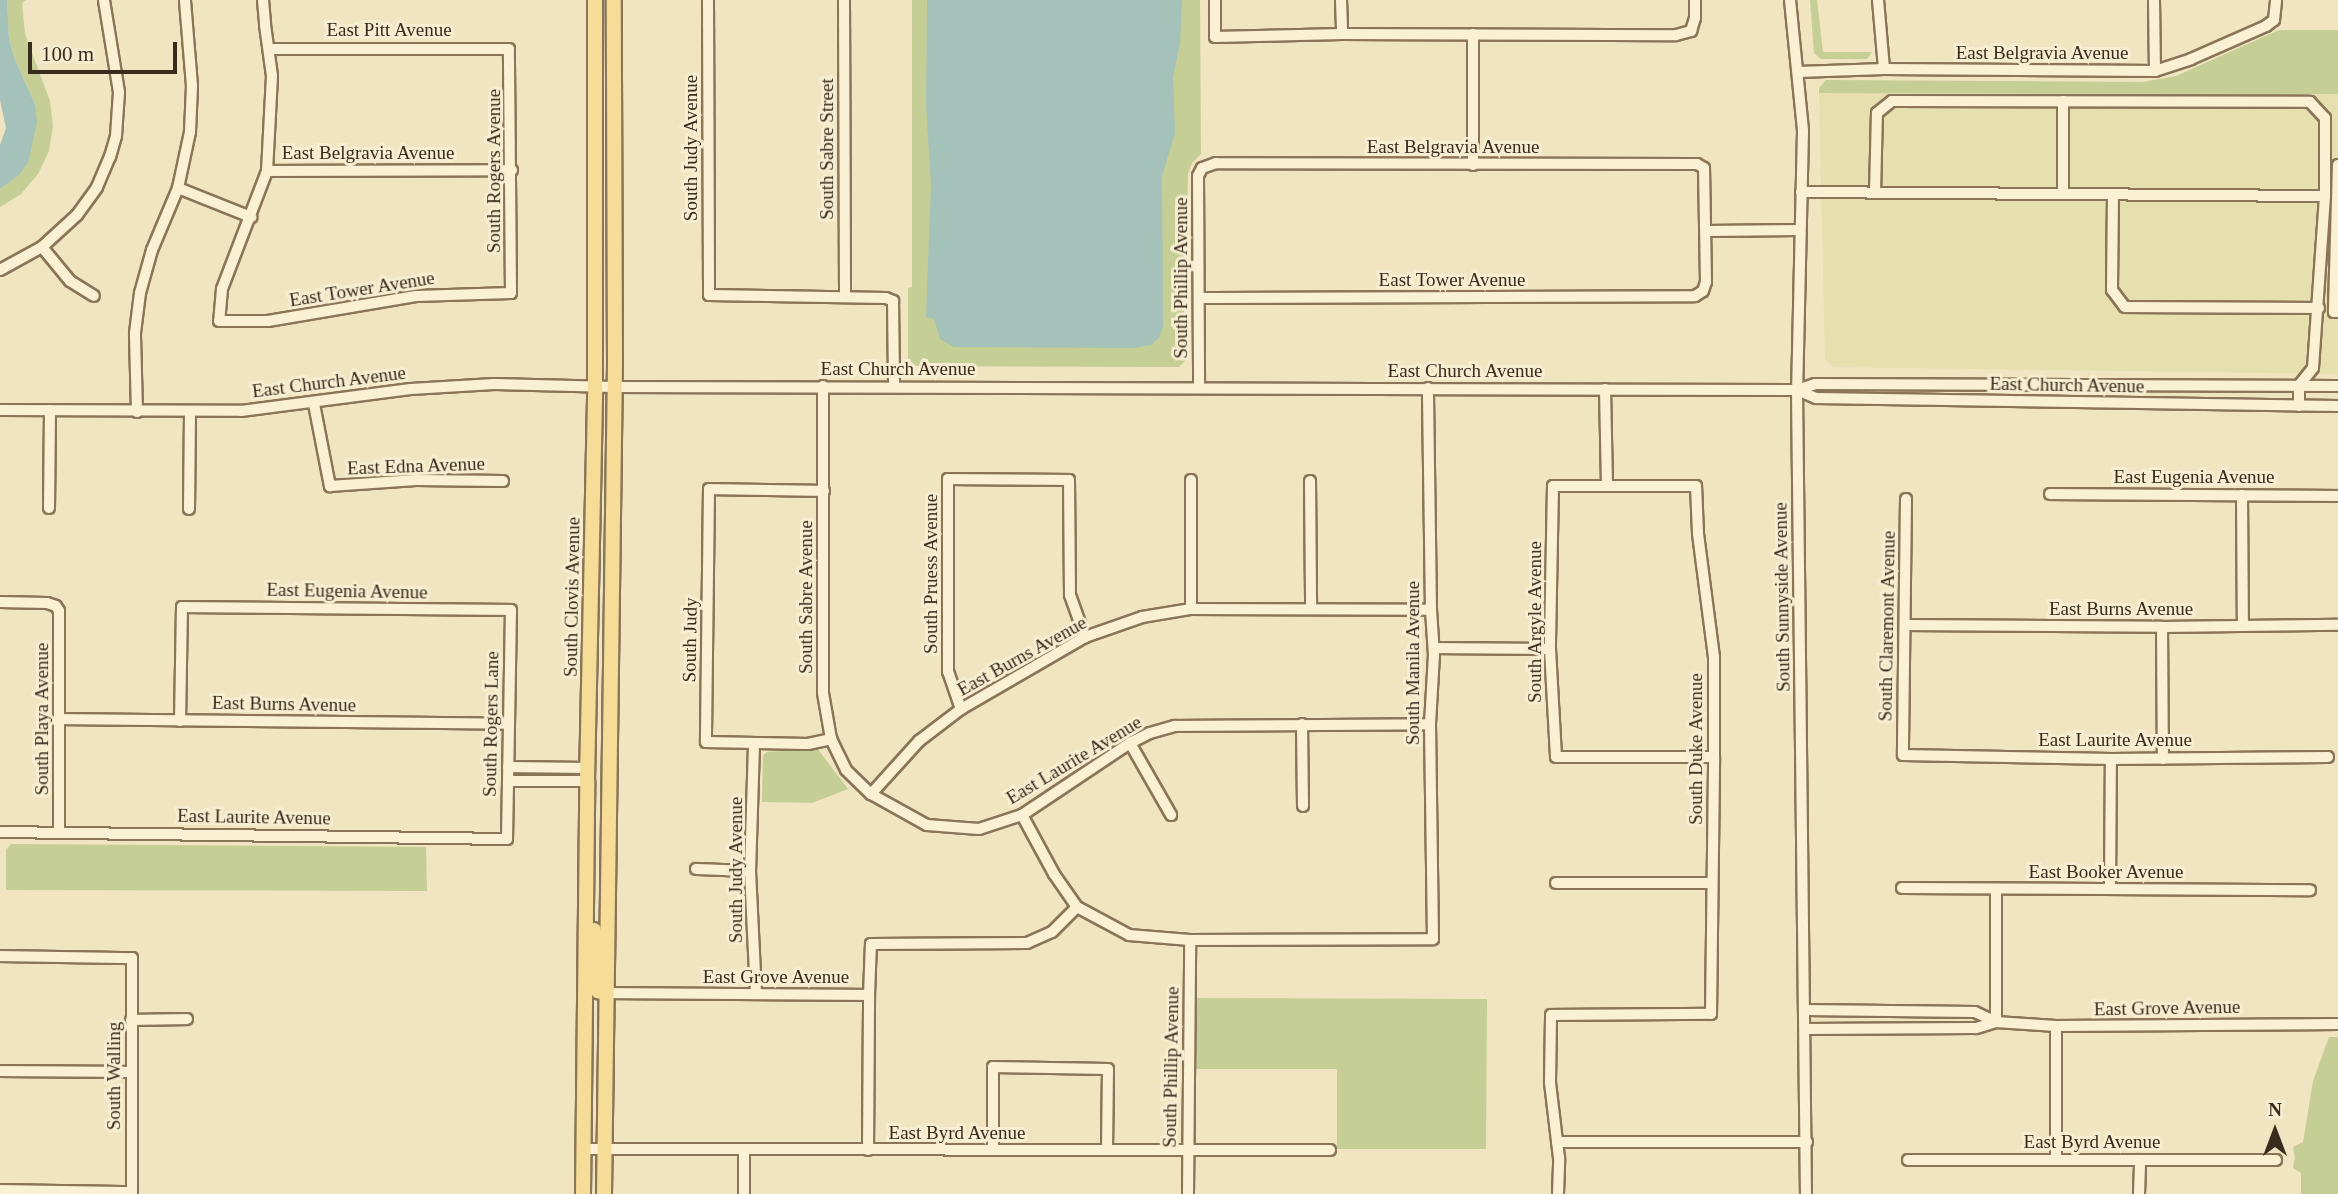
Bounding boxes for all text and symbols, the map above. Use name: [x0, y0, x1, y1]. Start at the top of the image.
street label: East Pitt Avenue: [326, 19, 452, 41]
scale bar: [32, 28, 180, 72]
text: 100 m: [41, 42, 94, 66]
street label: East Belgravia Avenue: [1955, 42, 2129, 64]
street label: South Judy Avenue: [680, 74, 702, 222]
street label: South Sabre Street: [816, 78, 838, 220]
street label: South Rogers Avenue: [483, 88, 505, 254]
street label: East Belgravia Avenue: [1366, 136, 1540, 158]
street label: East Belgravia Avenue: [281, 142, 455, 164]
street label: South Phillip Avenue: [1170, 197, 1192, 359]
street label: East Tower Avenue: [287, 266, 437, 312]
street label: East Tower Avenue: [1378, 269, 1526, 291]
street label: East Church Avenue: [820, 358, 976, 380]
street label: East Church Avenue: [1387, 360, 1543, 382]
street label: East Church Avenue: [250, 361, 408, 403]
street label: East Church Avenue: [1989, 372, 2145, 398]
street label: East Edna Avenue: [346, 452, 486, 480]
street label: East Eugenia Avenue: [2113, 466, 2275, 488]
street label: South Pruess Avenue: [920, 493, 942, 655]
street label: South Sunnyside Avenue: [1769, 501, 1795, 693]
street label: South Clovis Avenue: [559, 516, 585, 678]
street label: South Sabre Avenue: [795, 520, 817, 674]
street label: South Claremont Avenue: [1874, 530, 1900, 722]
street label: South Argyle Avenue: [1524, 540, 1546, 704]
street label: East Eugenia Avenue: [266, 578, 428, 604]
street label: South Manila Avenue: [1402, 580, 1424, 746]
street label: South Judy: [678, 597, 702, 683]
street label: East Burns Avenue: [2048, 598, 2194, 620]
street label: East Burns Avenue: [953, 611, 1091, 701]
street label: South Playa Avenue: [31, 642, 53, 796]
street label: South Rogers Lane: [478, 651, 504, 797]
street label: South Duke Avenue: [1685, 673, 1707, 825]
street label: East Burns Avenue: [211, 691, 357, 717]
street label: East Laurite Avenue: [1002, 710, 1146, 810]
street label: East Laurite Avenue: [2038, 729, 2192, 751]
street label: South Judy Avenue: [725, 796, 747, 944]
street label: East Laurite Avenue: [176, 804, 332, 830]
street label: East Booker Avenue: [2028, 861, 2184, 883]
street label: East Grove Avenue: [702, 966, 850, 988]
street label: South Phillip Avenue: [1158, 986, 1184, 1148]
street label: East Grove Avenue: [2093, 995, 2241, 1021]
street label: South Walling: [103, 1022, 125, 1130]
north arrow: [2240, 1096, 2310, 1166]
text: N: [2268, 1099, 2282, 1120]
street label: East Byrd Avenue: [888, 1122, 1026, 1144]
street label: East Byrd Avenue: [2023, 1131, 2161, 1153]

